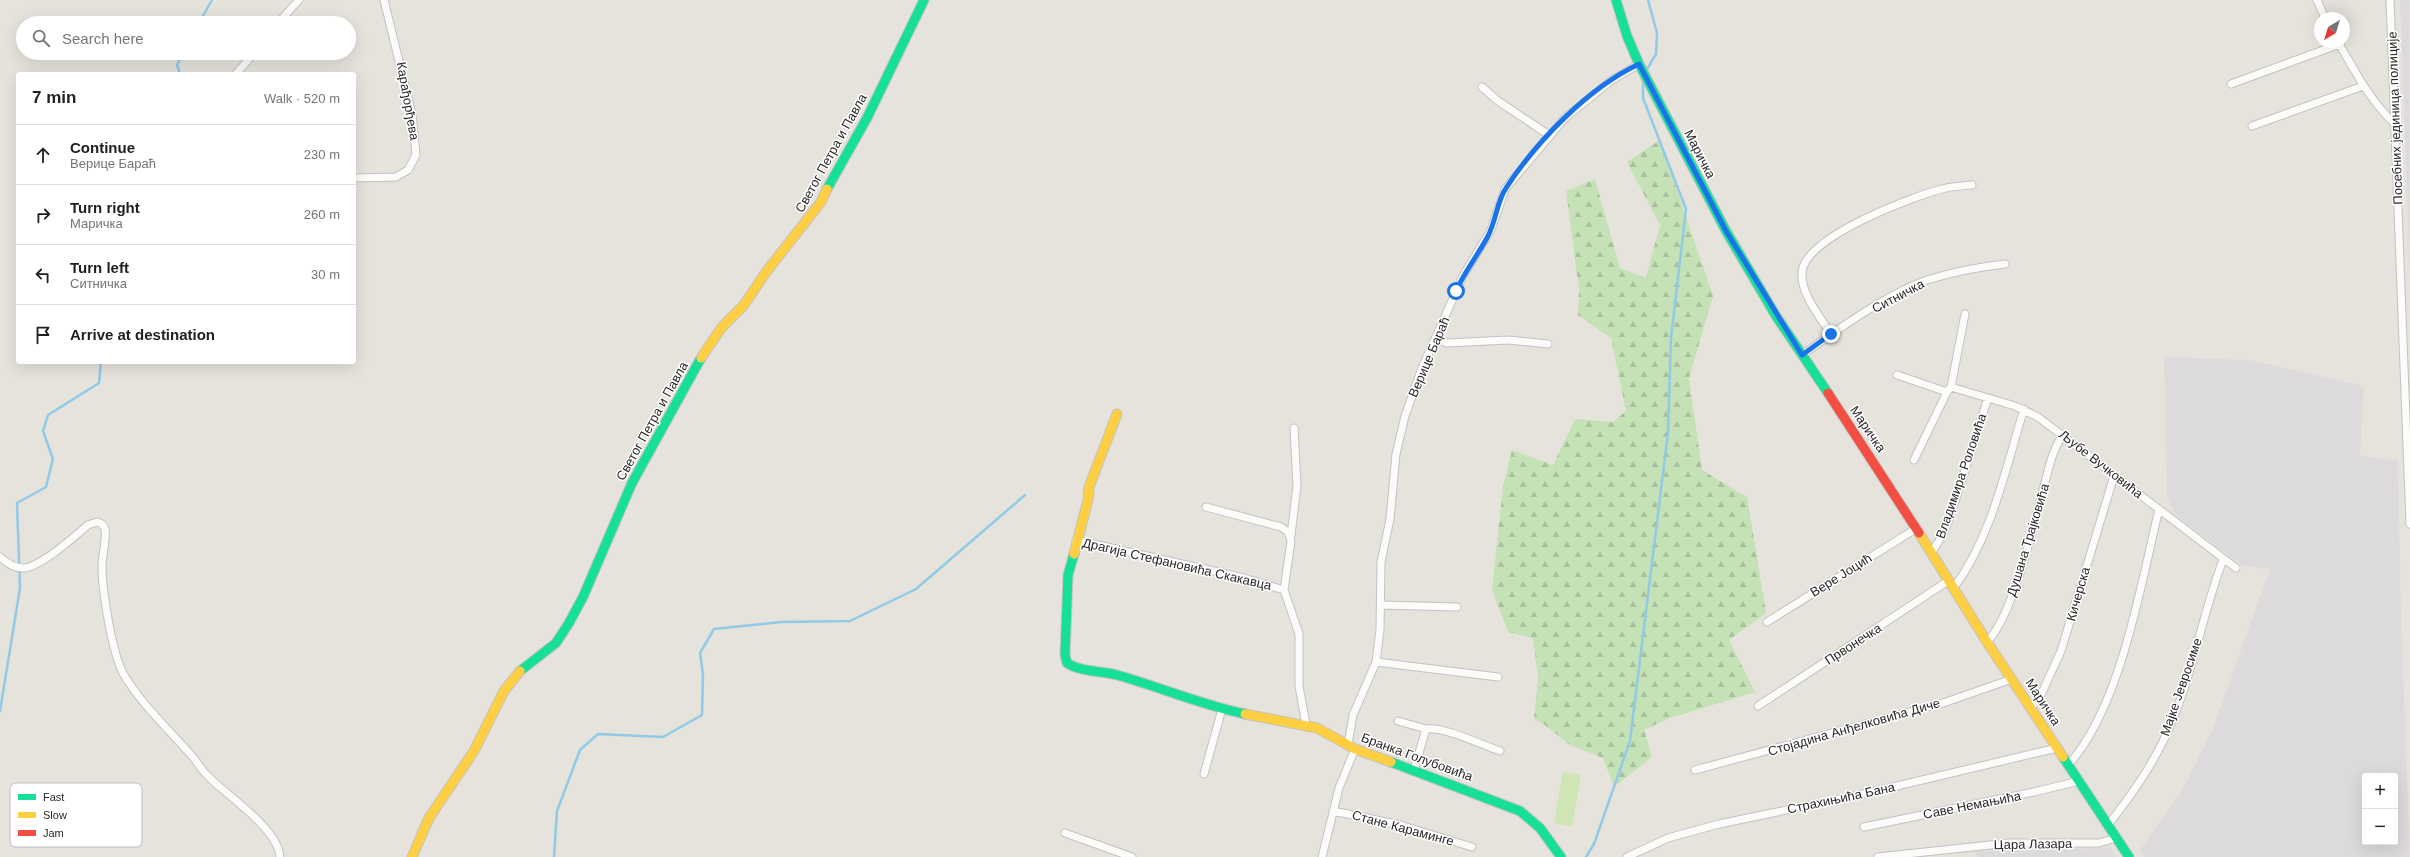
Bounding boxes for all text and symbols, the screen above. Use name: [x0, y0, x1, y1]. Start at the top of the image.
north arrow: [2314, 12, 2350, 48]
search box: [16, 16, 356, 60]
icon: search: [30, 27, 52, 49]
text: Search here: [62, 30, 144, 47]
street label: Посебних јединица полиције: [2384, 31, 2406, 205]
street label: Карађорђева: [394, 61, 422, 142]
text: 7 min: [32, 88, 76, 107]
street label: Светог Петра и Павла: [792, 90, 870, 215]
text: Walk · 520 m: [264, 91, 340, 106]
street label: Маричка: [1681, 127, 1719, 182]
text: Continue: [70, 139, 135, 156]
icon: ahead: [32, 144, 54, 166]
text: 230 m: [304, 147, 340, 162]
text: Верице Бараћ: [70, 156, 156, 171]
text: Turn right: [70, 199, 140, 216]
icon: right: [32, 204, 54, 226]
text: 260 m: [304, 207, 340, 222]
text: Маричка: [70, 216, 123, 231]
text: Turn left: [70, 259, 129, 276]
icon: left: [32, 264, 54, 286]
text: 30 m: [311, 267, 340, 282]
text: Ситничка: [70, 276, 127, 291]
street label: Ситничка: [1869, 276, 1927, 316]
route start: [1447, 282, 1465, 300]
street label: Верице Бараћ: [1405, 314, 1453, 400]
icon: arrive: [32, 324, 54, 346]
route end: [1822, 325, 1840, 343]
text: Arrive at destination: [70, 326, 215, 343]
street label: Светог Петра и Павла: [613, 358, 691, 483]
street label: Маричка: [1847, 403, 1889, 456]
street label: Владимира Роловића: [1933, 411, 1990, 540]
street label: Љубе Вучковића: [2056, 427, 2146, 502]
street label: Душана Трајковића: [2004, 481, 2053, 598]
street label: Драгија Стефановића Скакавца: [1081, 535, 1274, 593]
street label: Вере Јоцић: [1807, 550, 1875, 600]
street label: Кичерска: [2063, 564, 2093, 623]
street label: Првонечка: [1822, 620, 1885, 668]
street label: Мајке Јевросиме: [2157, 636, 2205, 738]
street label: Маричка: [2022, 676, 2064, 729]
street label: Стојадина Анђелковића Диче: [1766, 695, 1942, 759]
street label: Бранка Голубовића: [1359, 730, 1476, 784]
map controls: [2362, 773, 2398, 845]
button: +: [2362, 773, 2398, 809]
street label: Страхињића Бана: [1786, 779, 1897, 817]
legend: [10, 783, 142, 847]
street label: Саве Немањића: [1922, 788, 2023, 822]
text: Fast: [43, 791, 64, 803]
street label: Стане Караминге: [1350, 807, 1456, 849]
text: Slow: [43, 809, 67, 821]
button: −: [2362, 809, 2398, 845]
text: Jam: [43, 827, 64, 839]
street label: Цара Лазара: [1994, 836, 2073, 852]

